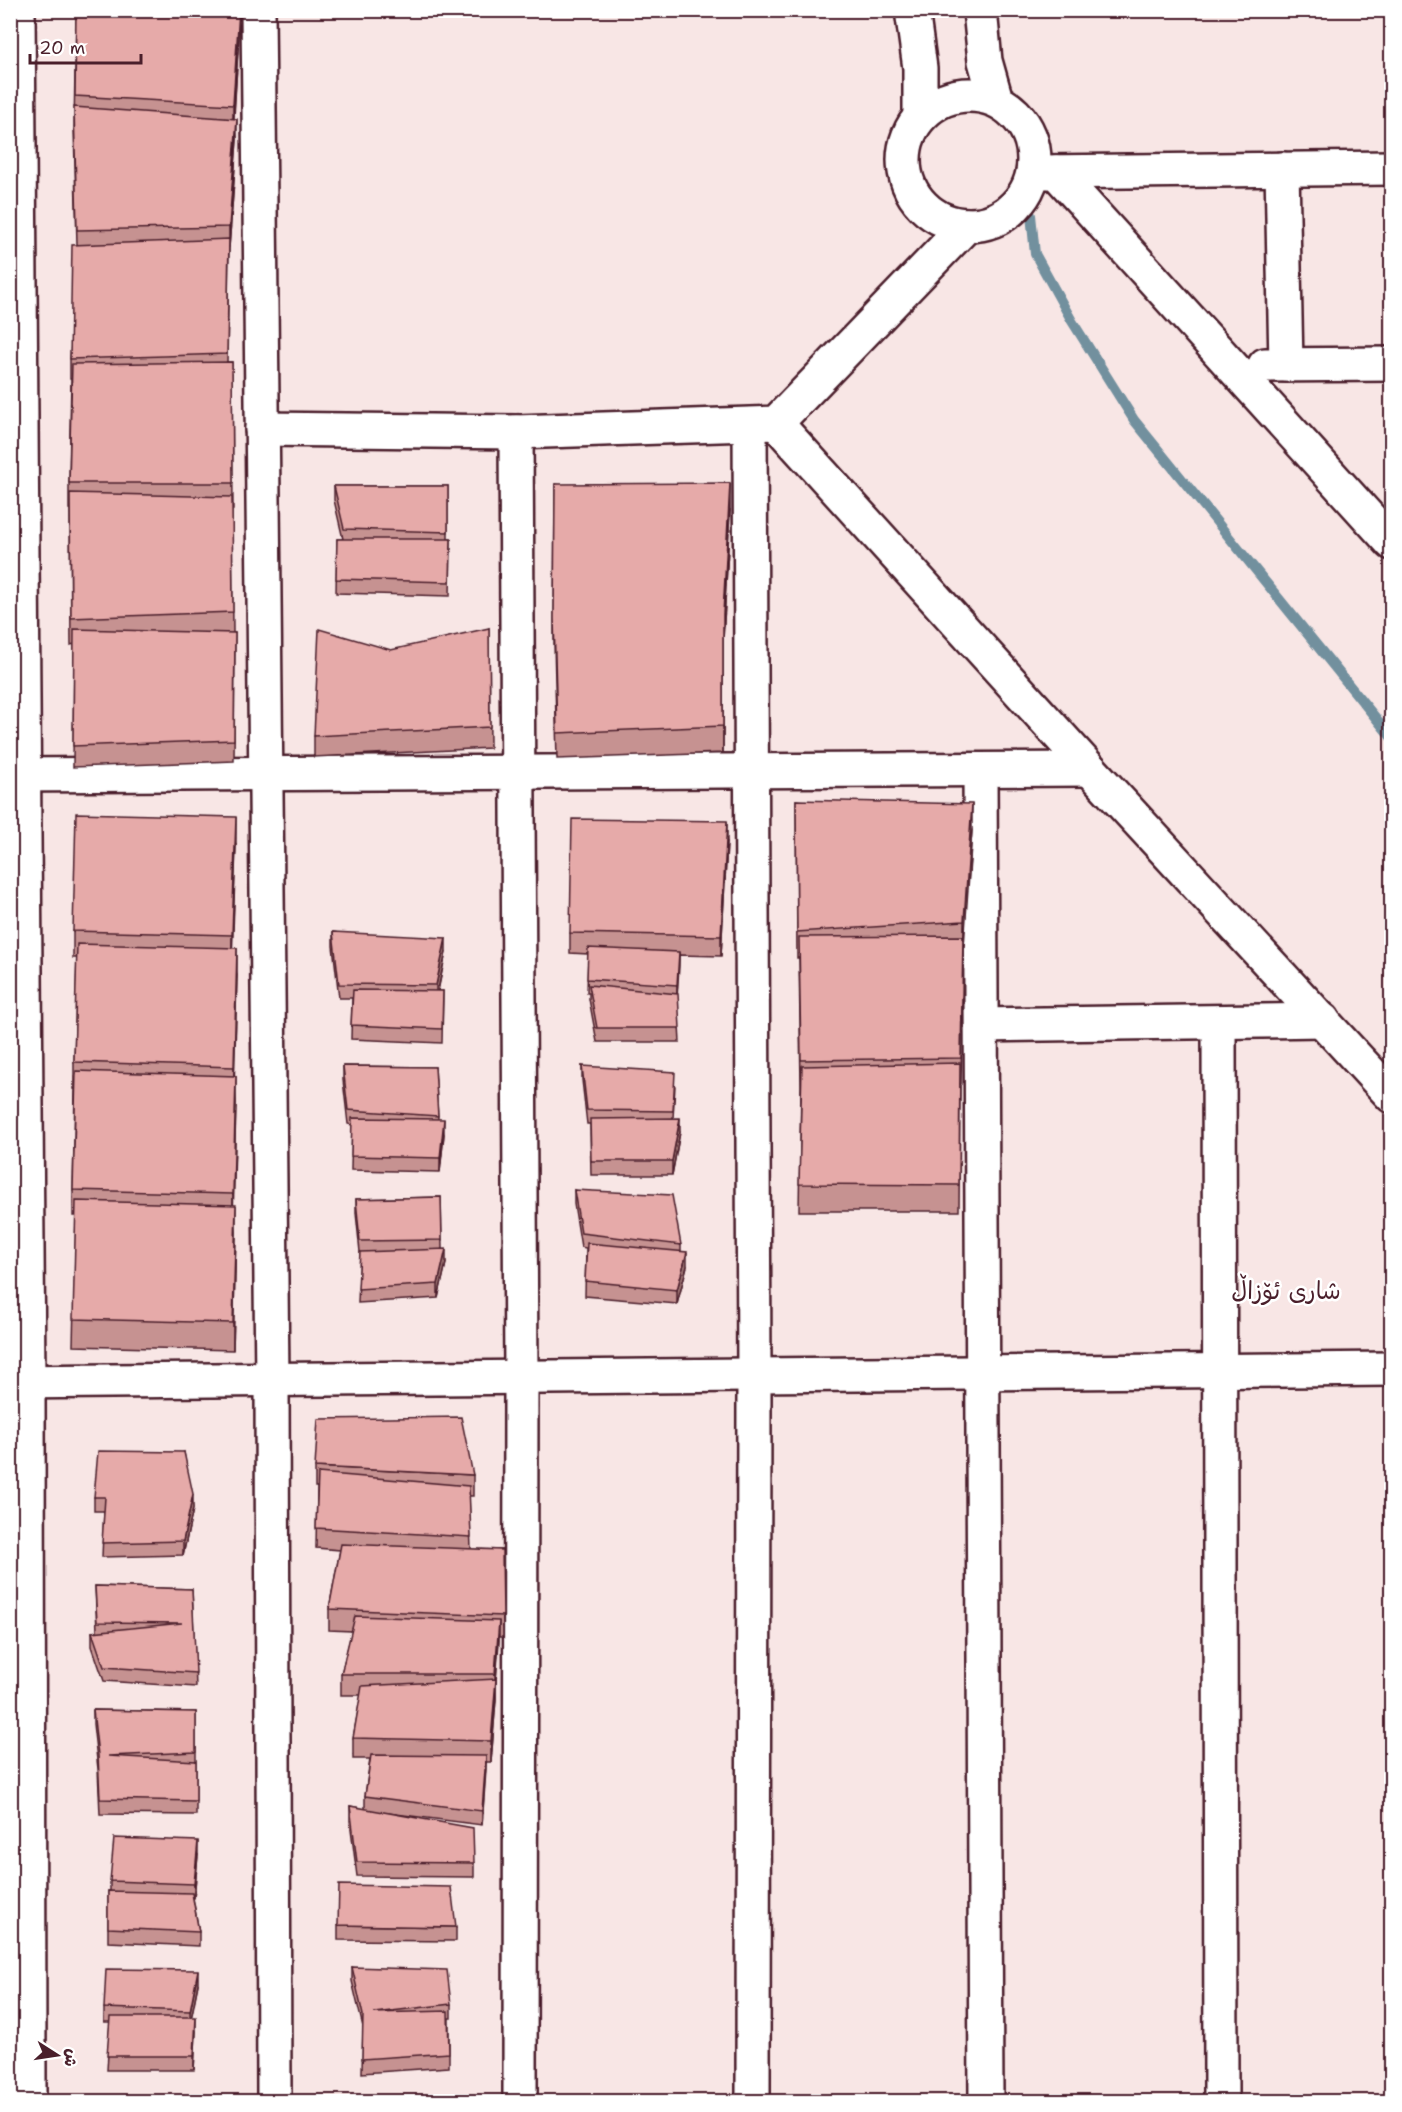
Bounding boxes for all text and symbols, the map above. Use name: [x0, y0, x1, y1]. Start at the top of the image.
scale bar: [30, 27, 141, 65]
text: 20 m: [39, 36, 85, 60]
district label: شاری ئۆزاڵ: [1231, 1273, 1341, 1307]
north arrow: [27, 2025, 87, 2085]
text: ش: [59, 2047, 83, 2069]

